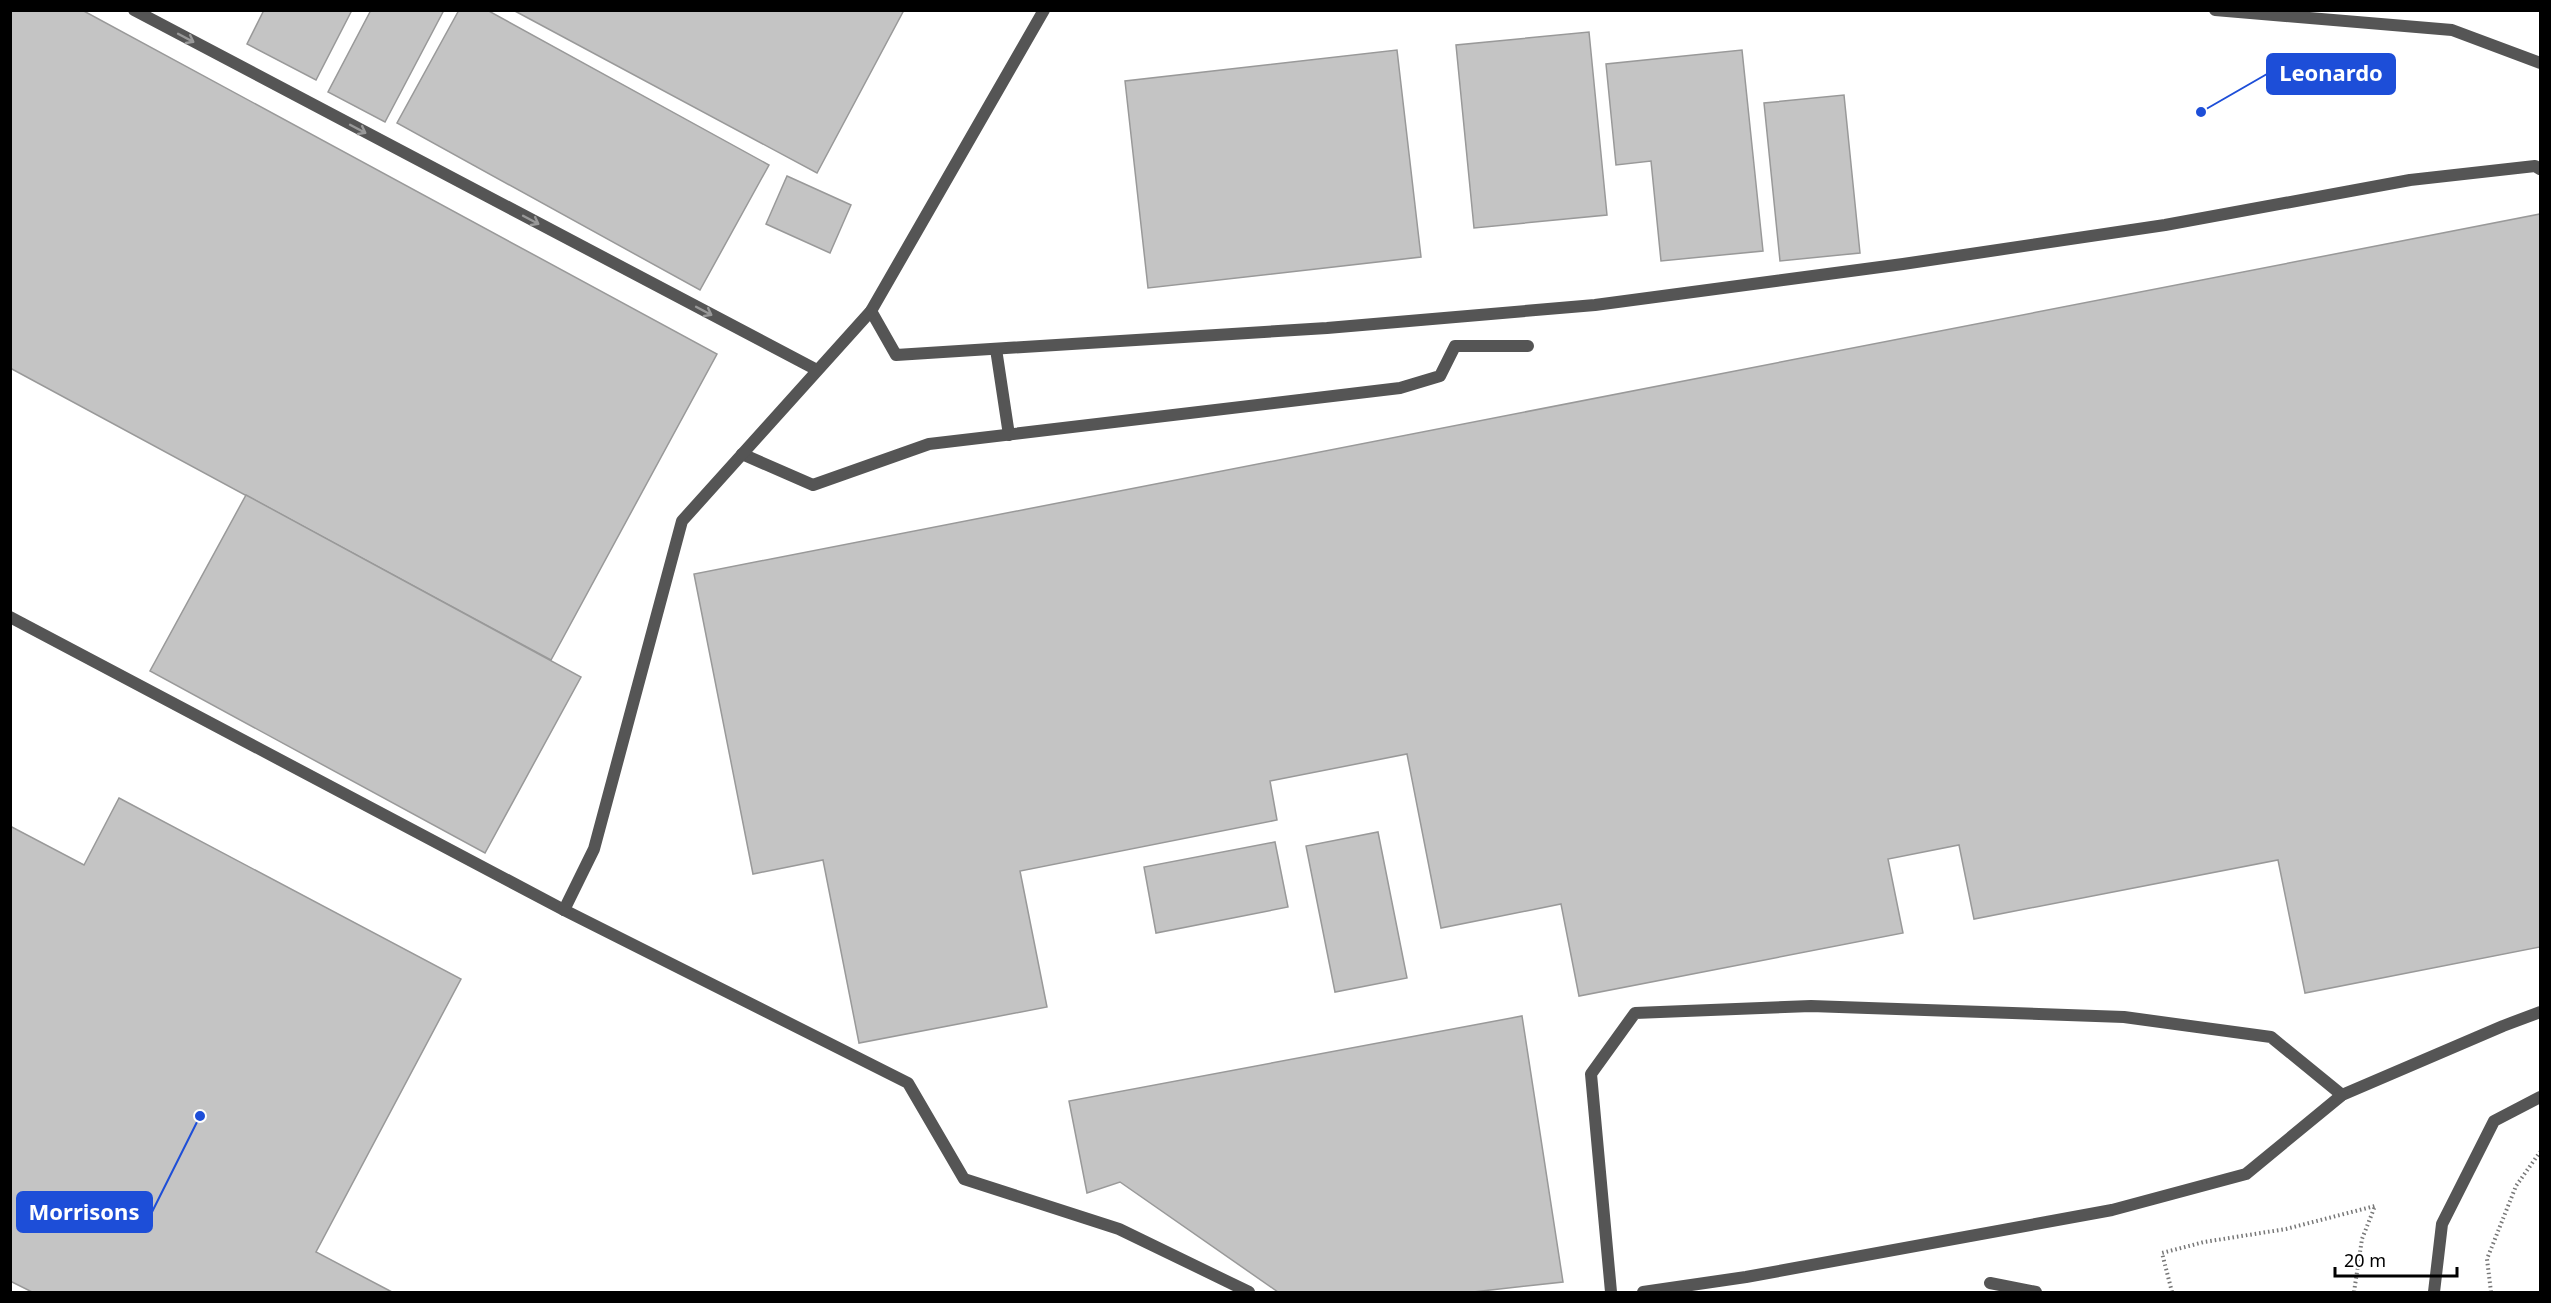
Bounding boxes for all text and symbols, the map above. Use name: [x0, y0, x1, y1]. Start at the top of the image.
one-way arrow: [177, 32, 194, 44]
callout: Leonardo: [2267, 54, 2395, 94]
text: Leonardo: [2279, 57, 2383, 87]
one-way arrow: [349, 124, 367, 135]
one-way arrow: [522, 214, 539, 226]
one-way arrow: [694, 306, 712, 317]
callout: Morrisons: [17, 1192, 152, 1232]
text: Morrisons: [29, 1196, 139, 1226]
scale bar: [2335, 1240, 2456, 1278]
text: 20 m: [2344, 1248, 2386, 1272]

